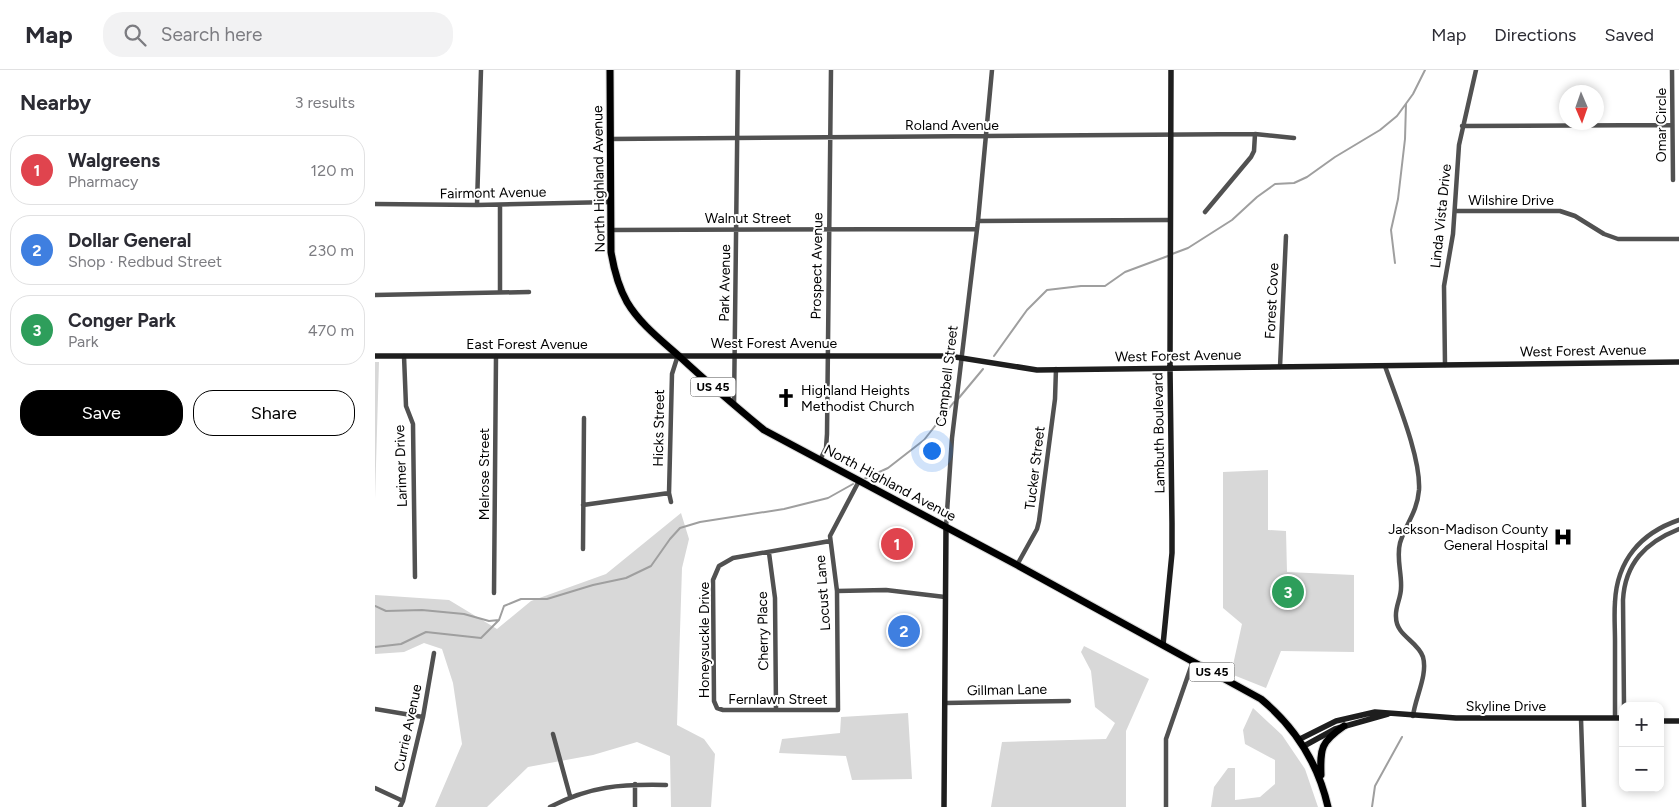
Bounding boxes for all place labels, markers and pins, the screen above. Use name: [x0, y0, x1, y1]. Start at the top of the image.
place label: Highland Heights Methodist Church: [801, 382, 914, 415]
church icon: Highland Heights Methodist Church: [775, 387, 797, 409]
place label: Jackson-Madison County General Hospital: [1388, 521, 1549, 554]
pin: 1: [881, 525, 913, 563]
hospital icon: Jackson-Madison County General Hospital: [1552, 526, 1574, 548]
pin: 3: [1272, 573, 1304, 611]
pin: 2: [888, 612, 920, 650]

